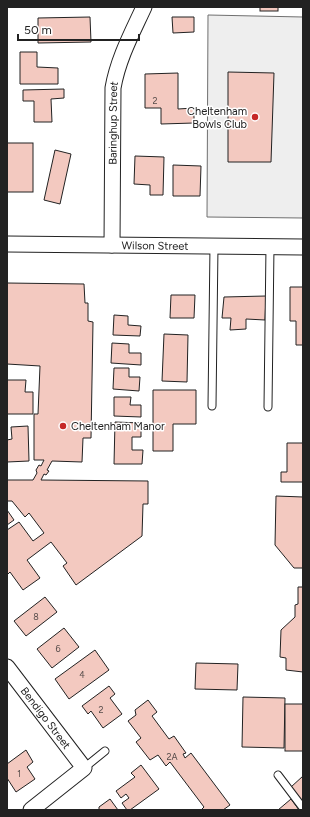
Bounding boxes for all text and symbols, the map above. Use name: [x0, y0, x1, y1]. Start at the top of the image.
scale bar: [18, 16, 139, 42]
text: 50 m: [24, 23, 52, 37]
street label: Baringhup Street: [106, 80, 121, 165]
house number: 2: [152, 95, 158, 106]
place label: Cheltenham Bowls Club: [187, 105, 247, 131]
marker: Cheltenham Bowls Club: [250, 112, 260, 122]
street label: Wilson Street: [122, 239, 188, 252]
place label: Cheltenham Manor: [71, 420, 165, 433]
marker: Cheltenham Manor: [58, 421, 68, 431]
house number: 8: [33, 611, 39, 622]
house number: 6: [55, 643, 61, 654]
house number: 4: [79, 669, 85, 680]
street label: Bendigo Street: [18, 684, 74, 751]
house number: 2: [98, 704, 104, 715]
house number: 2A: [166, 751, 178, 762]
house number: 1: [17, 768, 21, 779]

